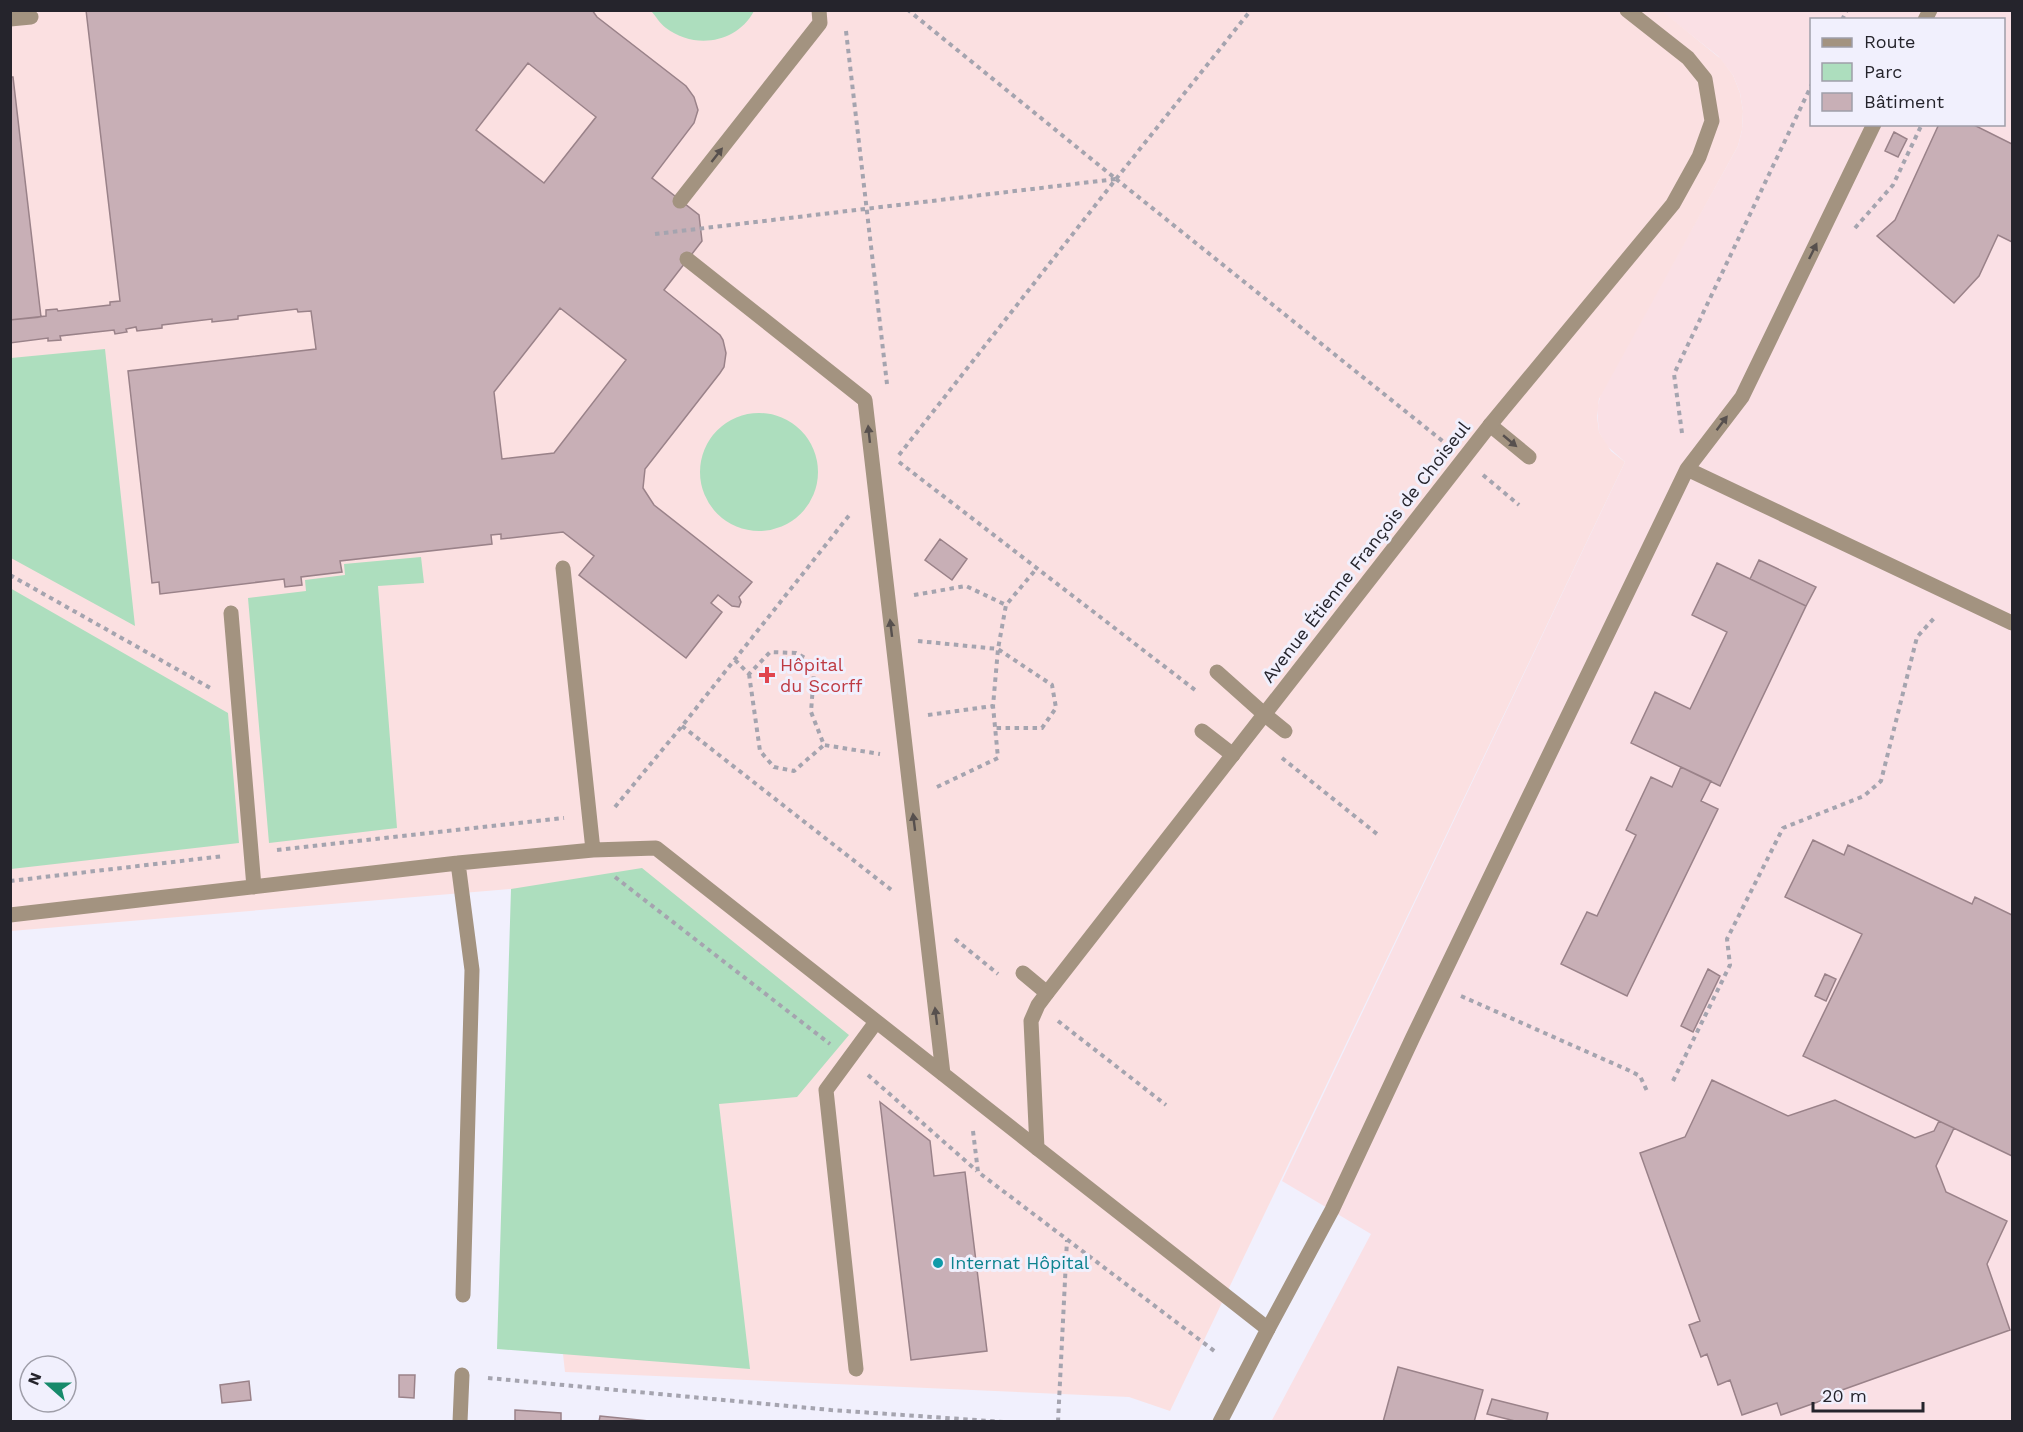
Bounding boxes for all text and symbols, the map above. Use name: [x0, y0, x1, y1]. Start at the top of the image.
legend: [1810, 18, 2005, 126]
text: Route: [1864, 31, 1916, 52]
text: Parc: [1864, 61, 1902, 82]
text: Bâtiment: [1864, 91, 1944, 112]
one-way arrow: [710, 147, 722, 162]
one-way arrow: [1808, 242, 1817, 259]
one-way arrow: [1716, 415, 1728, 430]
street label: Avenue Étienne François de Choiseul: [1257, 416, 1474, 687]
one-way arrow: [864, 425, 874, 444]
one-way arrow: [1502, 434, 1517, 447]
one-way arrow: [886, 619, 896, 638]
place label: Hôpital du Scorff: [780, 654, 862, 696]
marker: Hôpital du Scorff: [758, 666, 776, 684]
one-way arrow: [909, 812, 918, 831]
one-way arrow: [931, 1006, 941, 1025]
place label: Internat Hôpital: [950, 1252, 1090, 1273]
marker: Internat Hôpital: [931, 1256, 945, 1270]
north arrow: [18, 1354, 78, 1414]
text: N: [23, 1370, 45, 1388]
scale bar: [1813, 1375, 1922, 1413]
text: 20 m: [1822, 1385, 1867, 1406]

